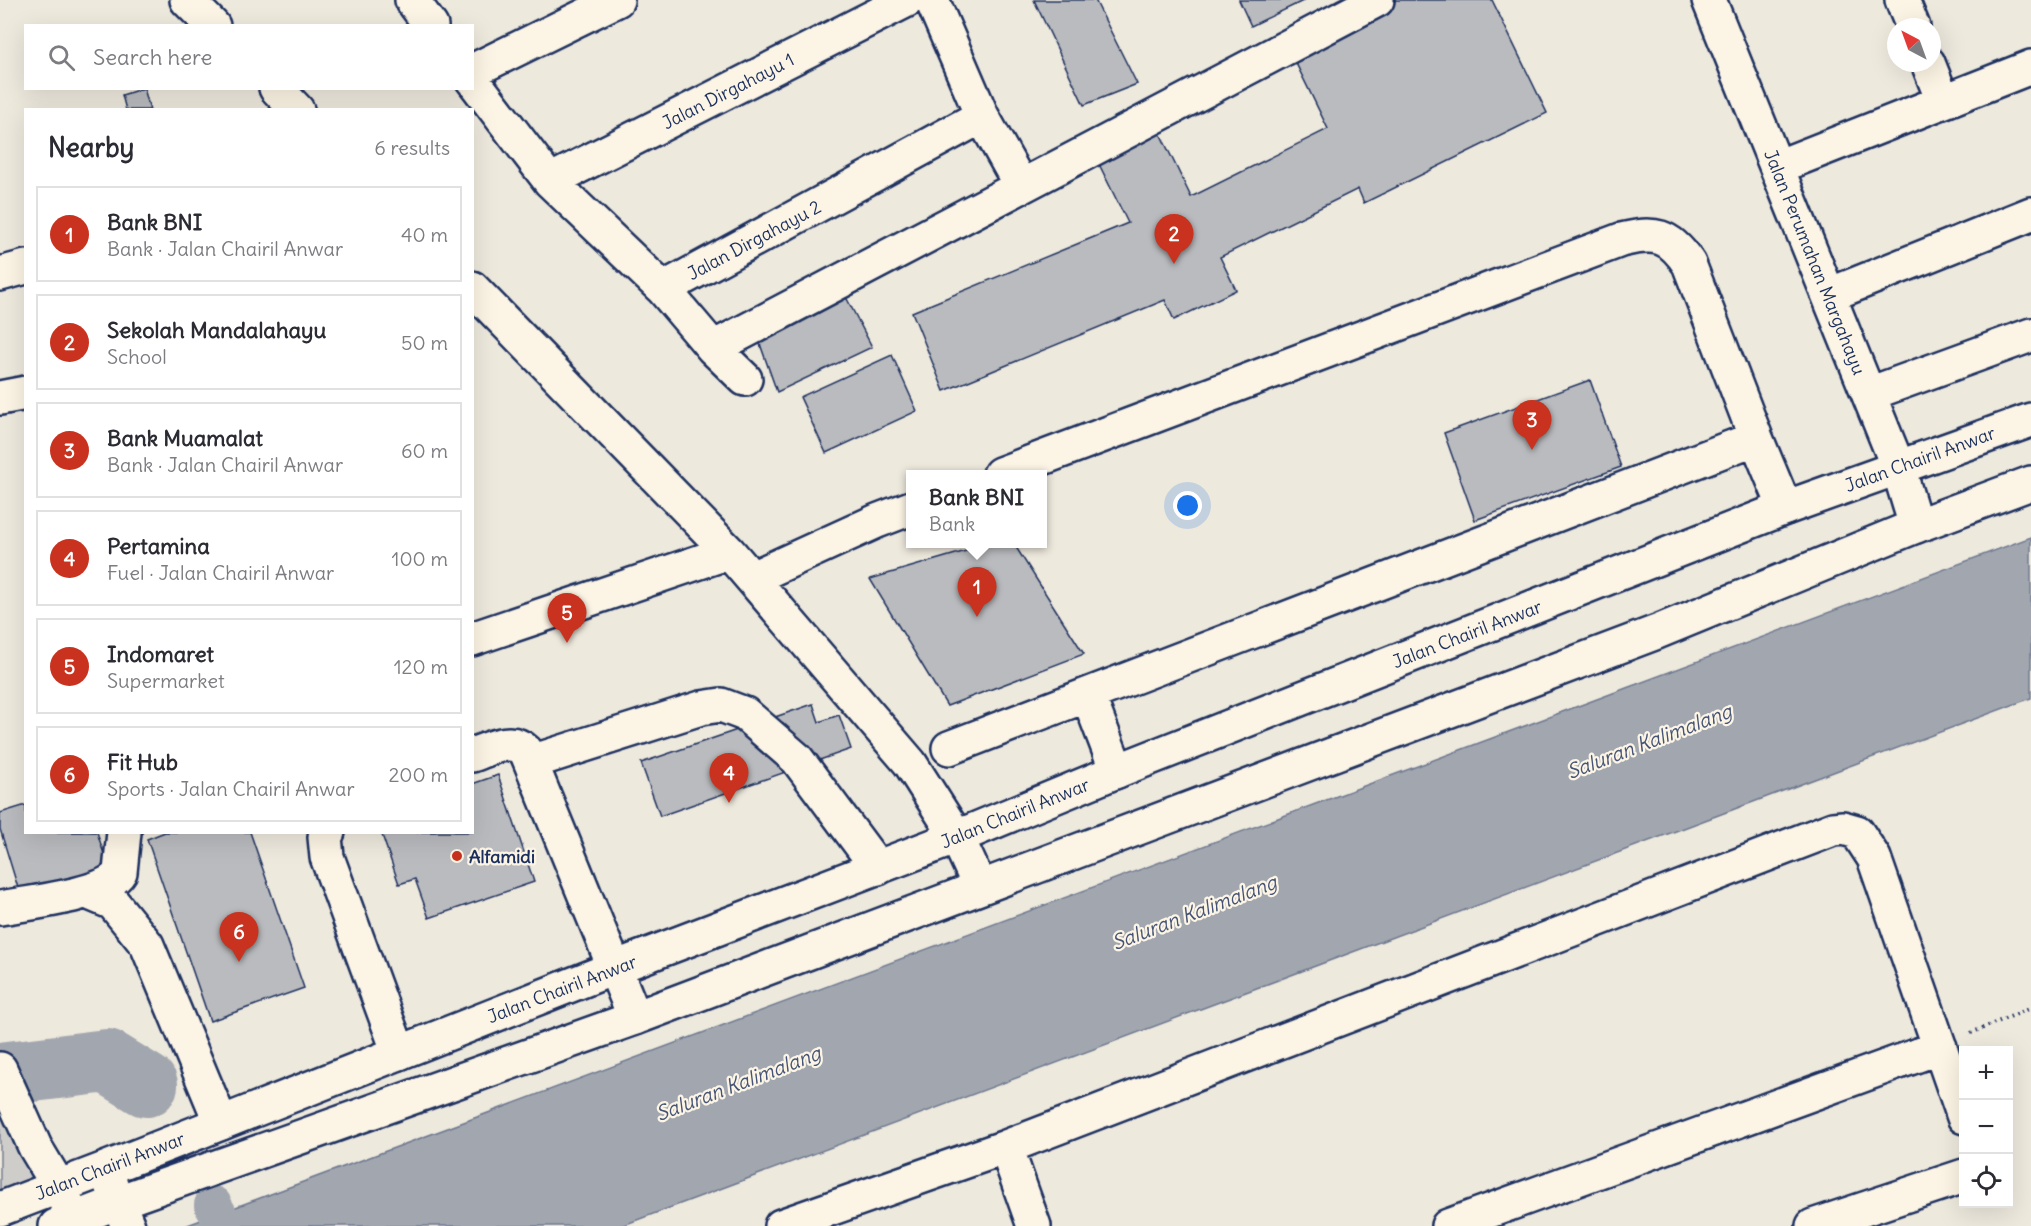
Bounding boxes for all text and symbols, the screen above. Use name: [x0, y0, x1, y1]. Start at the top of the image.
north arrow: [1887, 18, 1941, 72]
search box: [24, 24, 474, 90]
icon: search: [45, 41, 78, 74]
text: Search here: [93, 43, 212, 71]
street label: Jalan Dirgahayu 1: [658, 48, 798, 134]
text: Nearby: [48, 131, 134, 164]
text: 6 results: [374, 135, 450, 160]
street label: Jalan Perumahan Margahayu: [1759, 146, 1871, 378]
street label: Jalan Dirgahayu 2: [683, 195, 825, 285]
text: Bank BNI: [107, 208, 202, 236]
pin: 2: [1154, 214, 1194, 264]
text: 1: [66, 222, 73, 247]
text: 40 m: [401, 222, 448, 247]
text: Bank · Jalan Chairil Anwar: [107, 236, 343, 261]
text: Sekolah Mandalahayu: [107, 316, 326, 344]
text: 2: [64, 330, 75, 355]
text: 50 m: [401, 330, 448, 355]
text: School: [107, 344, 167, 369]
pin: 3: [1512, 400, 1552, 450]
street label: Jalan Chairil Anwar: [1842, 421, 1999, 497]
text: Bank Muamalat: [107, 424, 263, 452]
text: 3: [64, 438, 75, 463]
text: 60 m: [401, 438, 448, 463]
text: Bank · Jalan Chairil Anwar: [107, 452, 343, 477]
popup: [906, 470, 1047, 548]
text: Bank BNI: [929, 483, 1024, 511]
your location: [1173, 491, 1202, 520]
text: Bank: [929, 511, 975, 536]
text: Pertamina: [107, 532, 210, 560]
text: 4: [64, 546, 75, 571]
text: 100 m: [391, 546, 448, 571]
text: Fuel · Jalan Chairil Anwar: [107, 560, 334, 585]
pin: 1: [958, 568, 996, 617]
pin: 5: [548, 594, 586, 643]
street label: Jalan Chairil Anwar: [1389, 595, 1546, 673]
text: Indomaret: [107, 640, 214, 668]
text: 5: [64, 654, 75, 679]
text: 120 m: [394, 654, 448, 679]
text: Supermarket: [107, 668, 225, 693]
water label: Saluran Kalimalang: [1563, 697, 1737, 784]
text: Fit Hub: [107, 748, 178, 776]
pin: 4: [710, 754, 748, 803]
text: 6: [64, 762, 75, 787]
text: 200 m: [388, 762, 448, 787]
street label: Jalan Chairil Anwar: [937, 772, 1093, 853]
text: Sports · Jalan Chairil Anwar: [107, 776, 355, 801]
place label: Alfamidi: [469, 845, 535, 868]
marker: Alfamidi: [450, 849, 464, 863]
water label: Saluran Kalimalang: [1108, 868, 1282, 955]
pin: 6: [220, 912, 258, 962]
street label: Jalan Chairil Anwar: [484, 950, 641, 1028]
water label: Saluran Kalimalang: [652, 1039, 826, 1126]
map controls: [1959, 1046, 2013, 1208]
button: +: [1959, 1046, 2013, 1100]
button: −: [1959, 1100, 2013, 1154]
street label: Jalan Chairil Anwar: [32, 1127, 189, 1205]
button: locate: [1959, 1154, 2013, 1208]

